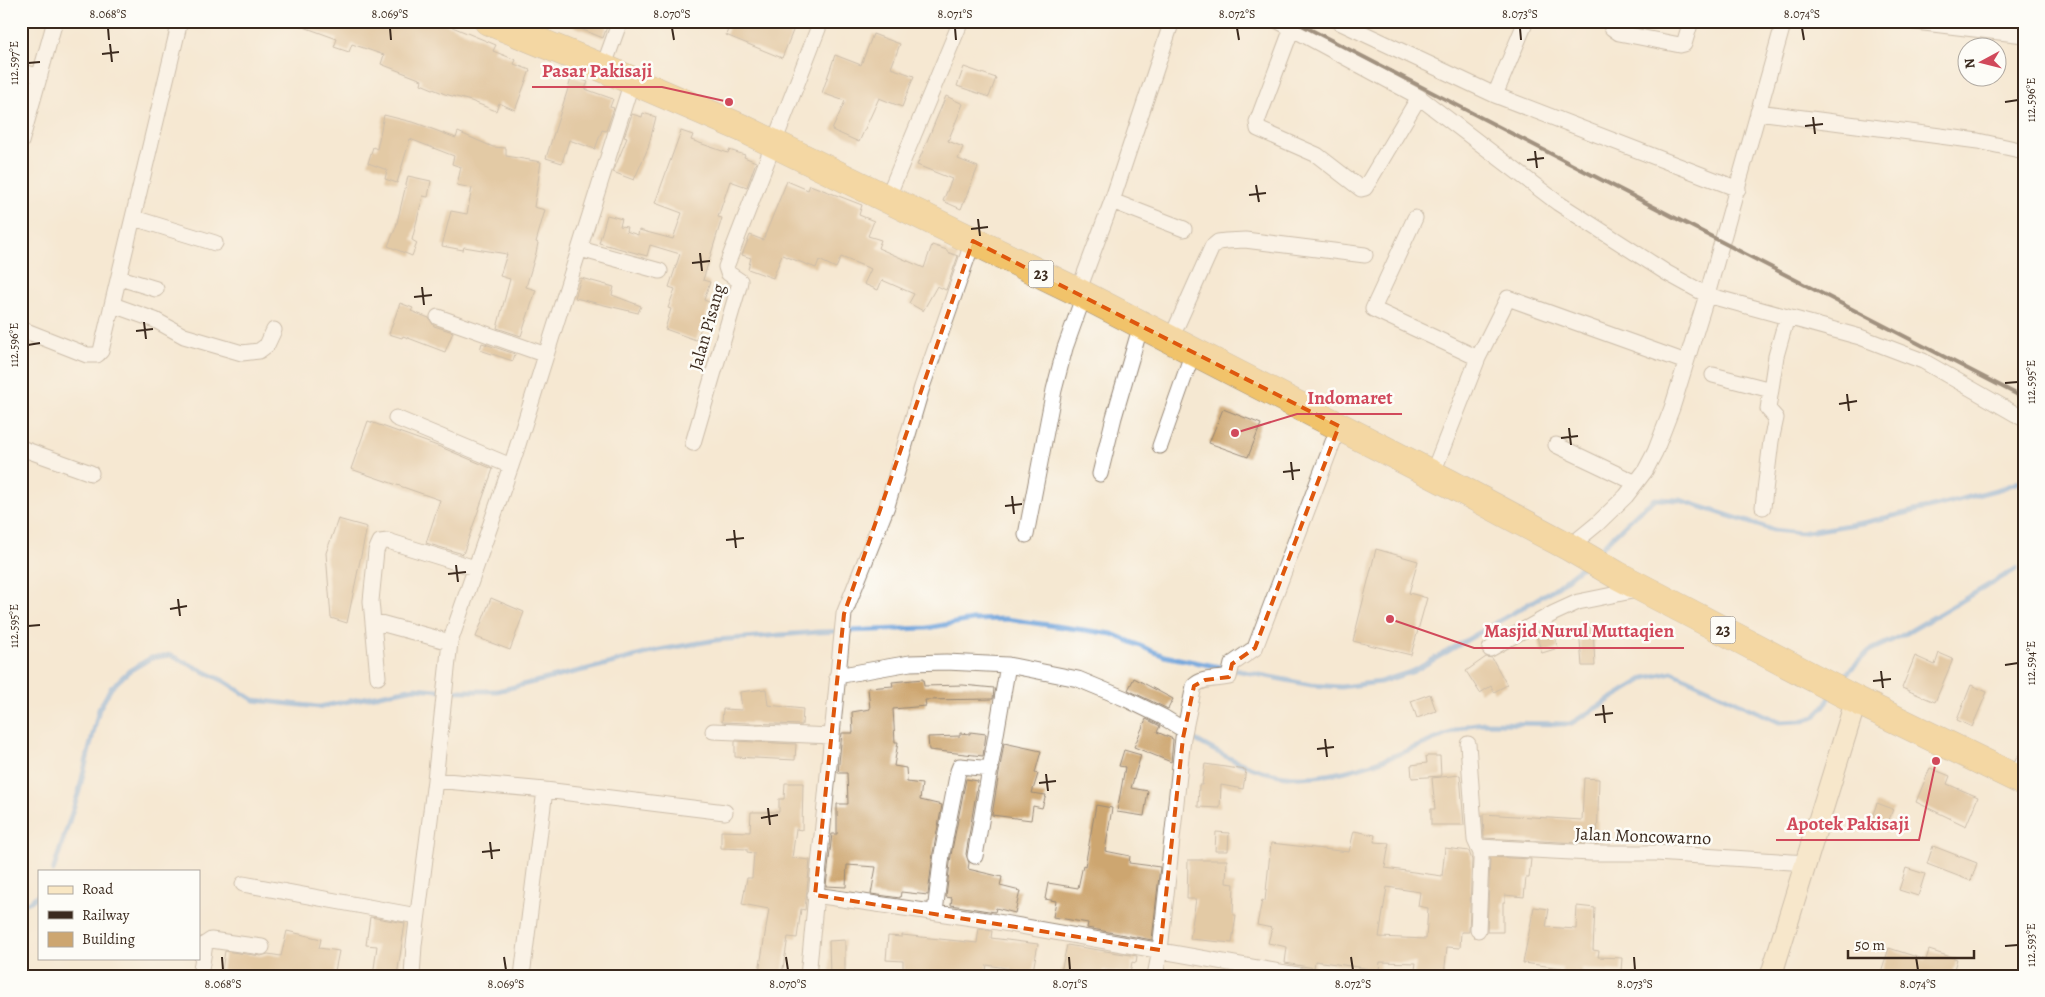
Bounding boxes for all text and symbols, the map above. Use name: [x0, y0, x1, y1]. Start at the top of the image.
text: 8.068°S: [89, 6, 127, 22]
text: 8.069°S: [372, 6, 408, 22]
text: 8.070°S: [653, 6, 691, 22]
text: 8.071°S: [937, 6, 973, 22]
text: 8.072°S: [1219, 6, 1255, 22]
text: 8.073°S: [1502, 6, 1538, 22]
text: 8.074°S: [1784, 6, 1820, 22]
north arrow: [1958, 38, 2008, 88]
text: 112.597°E: [6, 41, 22, 85]
callout: Pasar Pakisaji: [532, 53, 662, 87]
text: N: [1960, 57, 1980, 70]
text: Pasar Pakisaji: [542, 58, 653, 84]
text: 112.596°E: [2023, 78, 2039, 122]
road number: 23: [1028, 260, 1054, 288]
street label: Jalan Pisang: [683, 281, 731, 373]
text: 112.596°E: [6, 323, 22, 367]
text: 112.595°E: [2023, 360, 2039, 404]
callout: Indomaret: [1297, 380, 1402, 414]
text: Indomaret: [1307, 385, 1393, 411]
text: 112.595°E: [6, 604, 22, 648]
callout: Masjid Nurul Muttaqien: [1474, 614, 1684, 648]
road number: 23: [1710, 616, 1736, 644]
text: Masjid Nurul Muttaqien: [1484, 618, 1674, 644]
text: 112.594°E: [2023, 641, 2039, 685]
callout: Apotek Pakisaji: [1776, 806, 1919, 840]
text: Apotek Pakisaji: [1786, 811, 1910, 837]
street label: Jalan Moncowarno: [1575, 822, 1712, 850]
legend: [38, 870, 200, 960]
text: Road: [82, 879, 114, 899]
text: Railway: [82, 905, 130, 925]
text: 112.593°E: [2023, 923, 2039, 967]
scale bar: [1848, 927, 1974, 959]
text: Building: [82, 929, 135, 949]
text: 50 m: [1855, 935, 1885, 955]
text: 8.068°S: [204, 976, 242, 992]
text: 8.069°S: [488, 976, 524, 992]
text: 8.070°S: [769, 976, 807, 992]
text: 8.071°S: [1052, 976, 1088, 992]
text: 8.072°S: [1335, 976, 1371, 992]
text: 8.073°S: [1617, 976, 1653, 992]
text: 8.074°S: [1900, 976, 1936, 992]

